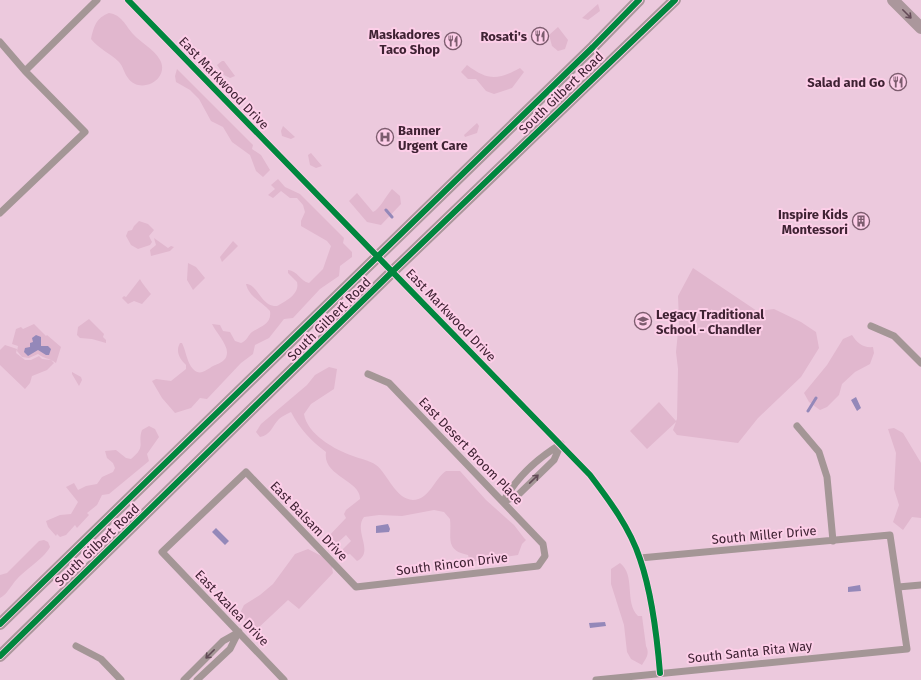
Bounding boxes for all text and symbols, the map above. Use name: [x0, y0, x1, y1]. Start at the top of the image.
one-way arrow: [902, 9, 912, 19]
restaurant icon: Rosati's: [530, 26, 550, 46]
place label: Maskadores Taco Shop: [369, 27, 441, 57]
place label: Rosati's: [480, 29, 528, 44]
restaurant icon: Maskadores Taco Shop: [443, 31, 463, 51]
street label: East Markwood Drive: [176, 34, 272, 132]
street label: South Gilbert Road: [516, 49, 606, 137]
restaurant icon: Salad and Go: [888, 72, 908, 92]
place label: Salad and Go: [807, 75, 885, 90]
place label: Banner Urgent Care: [398, 123, 468, 153]
hospital icon: Banner Urgent Care: [375, 127, 395, 147]
place label: Inspire Kids Montessori: [778, 207, 849, 237]
building icon: Inspire Kids Montessori: [851, 211, 871, 231]
street label: East Markwood Drive: [403, 266, 499, 364]
street label: South Gilbert Road: [284, 274, 374, 364]
place label: Legacy Traditional School - Chandler: [656, 307, 764, 337]
school or university icon: Legacy Traditional School - Chandler: [633, 311, 653, 331]
street label: East Desert Broom Place: [416, 394, 526, 508]
one-way arrow: [529, 474, 539, 484]
street label: East Balsam Drive: [267, 478, 351, 564]
street label: South Gilbert Road: [52, 501, 142, 589]
street label: South Miller Drive: [711, 523, 817, 547]
street label: South Rincon Drive: [395, 550, 509, 578]
street label: East Azalea Drive: [192, 567, 272, 649]
street label: South Santa Rita Way: [687, 638, 814, 666]
one-way arrow: [205, 649, 215, 659]

